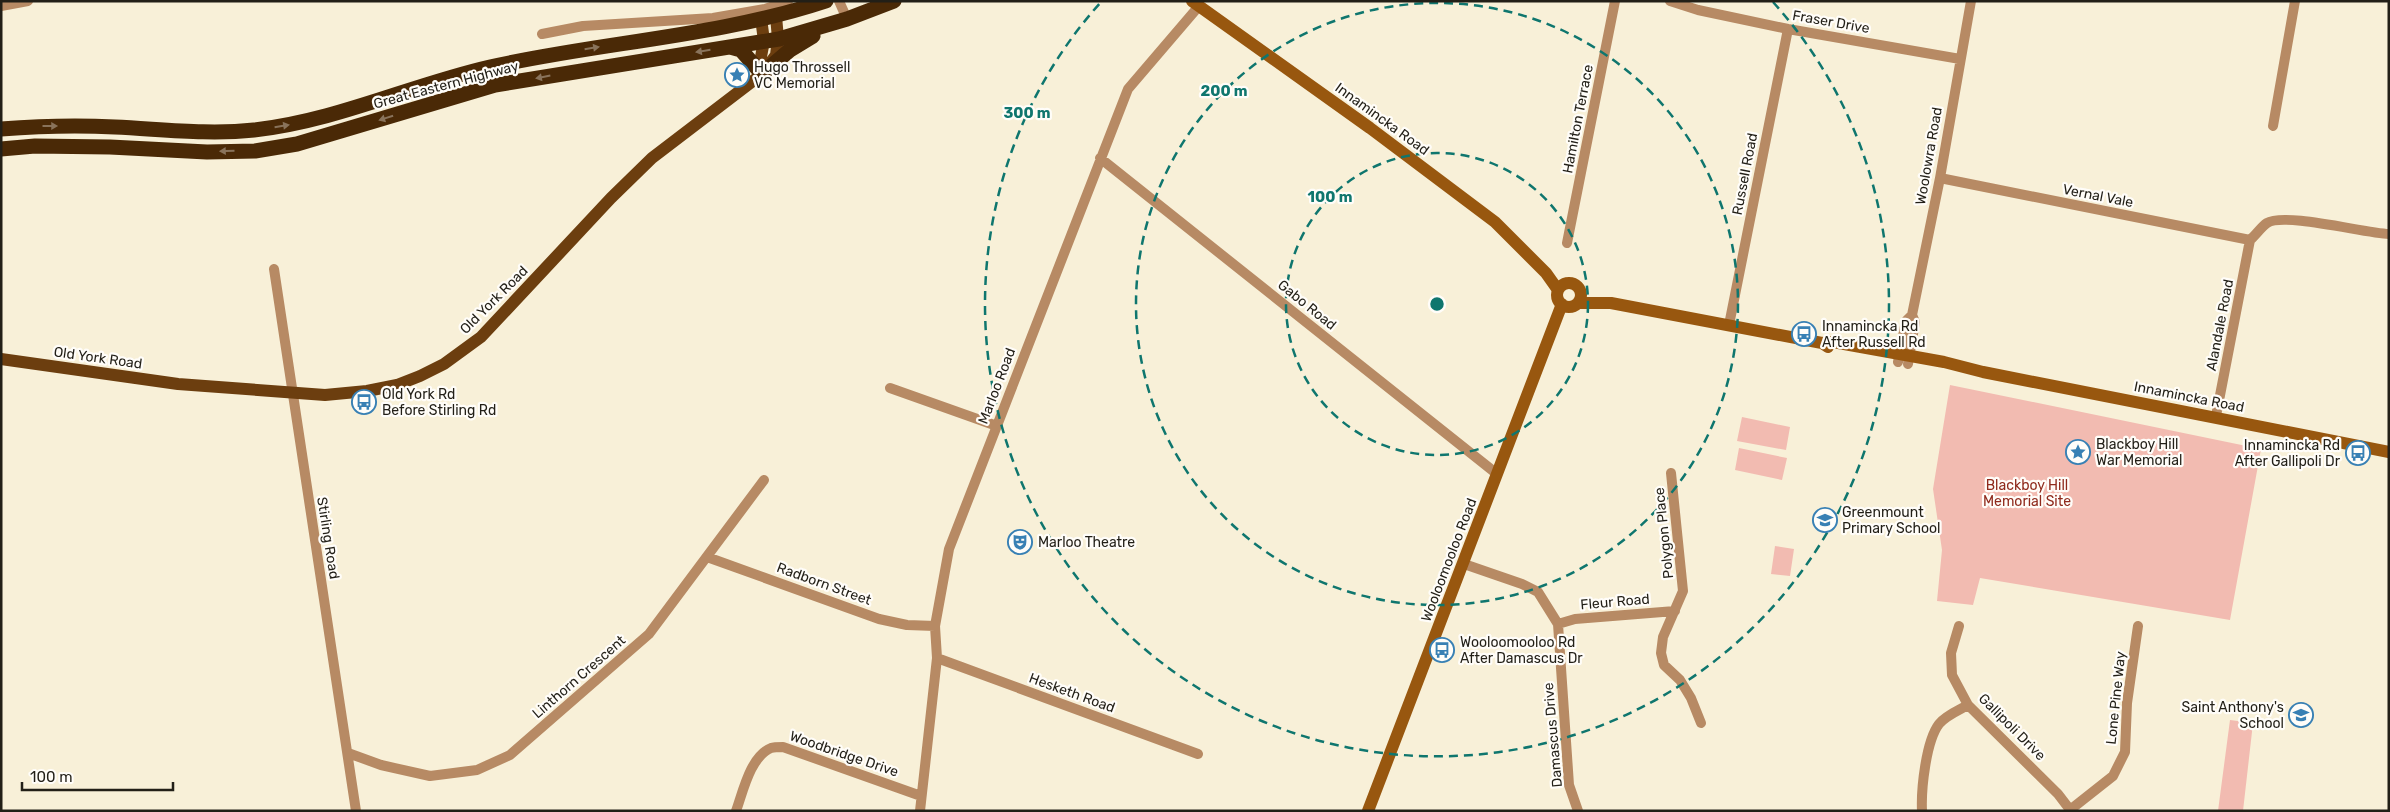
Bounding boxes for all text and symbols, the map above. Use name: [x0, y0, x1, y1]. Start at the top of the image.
street label: Fraser Drive: [1791, 7, 1871, 37]
one-way arrow: [584, 44, 600, 52]
one-way arrow: [695, 48, 711, 56]
street label: Great Eastern Highway: [372, 57, 521, 113]
place label: Hugo Throssell VC Memorial: [754, 59, 850, 92]
place icon: Hugo Throssell VC Memorial: [724, 62, 750, 88]
street label: Hamilton Terrace: [1559, 63, 1597, 175]
one-way arrow: [534, 73, 550, 81]
street label: Innamincka Road: [1332, 79, 1432, 159]
text: 200 m: [1200, 82, 1248, 100]
text: 300 m: [1003, 104, 1051, 122]
street label: Woolowra Road: [1912, 106, 1946, 206]
one-way arrow: [378, 115, 393, 122]
one-way arrow: [42, 122, 58, 130]
one-way arrow: [274, 122, 290, 130]
street label: Russell Road: [1729, 132, 1761, 216]
one-way arrow: [219, 148, 235, 156]
street label: Vernal Vale: [2061, 181, 2135, 211]
text: 100 m: [1308, 188, 1352, 206]
street label: Old York Road: [456, 262, 532, 338]
street label: Gabo Road: [1274, 276, 1340, 334]
street label: Alandale Road: [2203, 278, 2237, 372]
centre of rings: [1428, 295, 1446, 313]
place label: Innamincka Rd After Russell Rd: [1822, 318, 1926, 351]
bus stop icon: Innamincka Rd After Russell Rd: [1791, 321, 1817, 347]
street label: Old York Road: [53, 343, 143, 373]
street label: Marloo Road: [975, 345, 1019, 427]
street label: Innamincka Road: [2132, 378, 2246, 416]
place label: Old York Rd Before Stirling Rd: [382, 386, 496, 419]
bus stop icon: Old York Rd Before Stirling Rd: [351, 389, 377, 415]
place label: Blackboy Hill War Memorial: [2096, 436, 2182, 469]
place label: Innamincka Rd After Gallipoli Dr: [2235, 437, 2341, 470]
place icon: Blackboy Hill War Memorial: [2065, 439, 2091, 465]
bus stop icon: Innamincka Rd After Gallipoli Dr: [2345, 440, 2371, 466]
park label: Blackboy Hill Memorial Site: [1983, 477, 2071, 510]
street label: Polygon Place: [1651, 486, 1677, 580]
street label: Stirling Road: [313, 496, 343, 580]
street label: Wooloomooloo Road: [1418, 496, 1480, 624]
place label: Greenmount Primary School: [1842, 504, 1940, 537]
school or university icon: Greenmount Primary School: [1812, 507, 1838, 533]
theatre icon: Marloo Theatre: [1007, 529, 1033, 555]
place label: Marloo Theatre: [1038, 534, 1135, 551]
street label: Radborn Street: [774, 559, 874, 609]
street label: Fleur Road: [1580, 591, 1650, 613]
street label: Linthorn Crescent: [529, 632, 629, 722]
place label: Wooloomooloo Rd After Damascus Dr: [1460, 634, 1583, 667]
bus stop icon: Wooloomooloo Rd After Damascus Dr: [1429, 637, 1455, 663]
street label: Lone Pine Way: [2103, 650, 2129, 745]
street label: Hesketh Road: [1027, 670, 1117, 716]
street label: Damascus Drive: [1540, 682, 1566, 788]
street label: Gallipoli Drive: [1975, 690, 2049, 764]
place label: Saint Anthony's School: [2182, 699, 2284, 732]
school or university icon: Saint Anthony's School: [2288, 702, 2314, 728]
street label: Woodbridge Drive: [787, 727, 901, 781]
scale bar: [22, 760, 174, 792]
text: 100 m: [30, 768, 72, 786]

